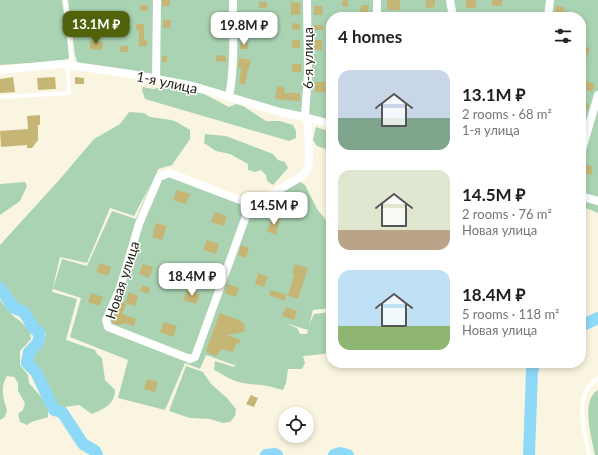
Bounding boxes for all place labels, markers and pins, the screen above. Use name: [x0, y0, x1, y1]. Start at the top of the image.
pin: 13.1M ₽: [59, 11, 133, 45]
pin: 19.8M ₽: [207, 12, 281, 46]
pin: 14.5M ₽: [237, 192, 311, 226]
pin: 18.4M ₽: [155, 263, 229, 297]

